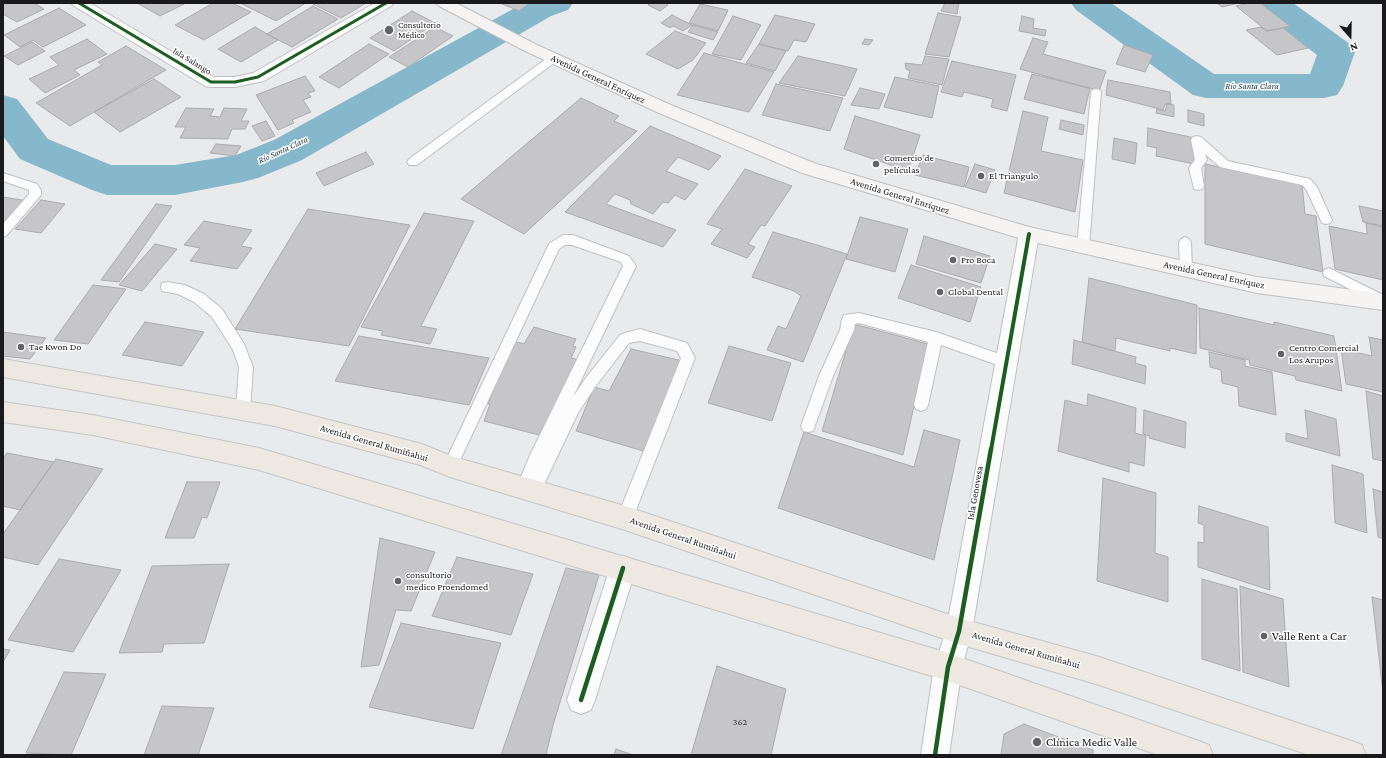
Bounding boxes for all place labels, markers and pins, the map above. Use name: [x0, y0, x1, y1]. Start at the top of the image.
place label: Consultorio Médico: [398, 20, 441, 41]
marker: Consultorio Médico: [383, 24, 395, 36]
place label: Comercio de películas: [884, 152, 934, 176]
marker: Comercio de películas: [871, 159, 881, 169]
place label: El Triangulo: [989, 170, 1038, 182]
marker: El Triangulo: [976, 171, 986, 181]
place label: Pro Boca: [961, 254, 995, 266]
marker: Pro Boca: [948, 255, 958, 265]
place label: Global Dental: [948, 286, 1003, 298]
marker: Global Dental: [935, 287, 945, 297]
place label: Tae Kwon Do: [29, 341, 81, 353]
marker: Tae Kwon Do: [16, 342, 26, 352]
place label: Centro Comercial Los Arupos: [1289, 342, 1359, 366]
marker: Centro Comercial Los Arupos: [1276, 349, 1286, 359]
place label: consultorio medico Proendomed: [406, 569, 488, 592]
marker: consultorio medico Proendomed: [393, 576, 403, 586]
place label: Valle Rent a Car: [1272, 629, 1347, 643]
marker: Valle Rent a Car: [1259, 631, 1269, 641]
place label: Clínica Medic Valle: [1046, 735, 1137, 749]
marker: Clínica Medic Valle: [1031, 736, 1043, 748]

